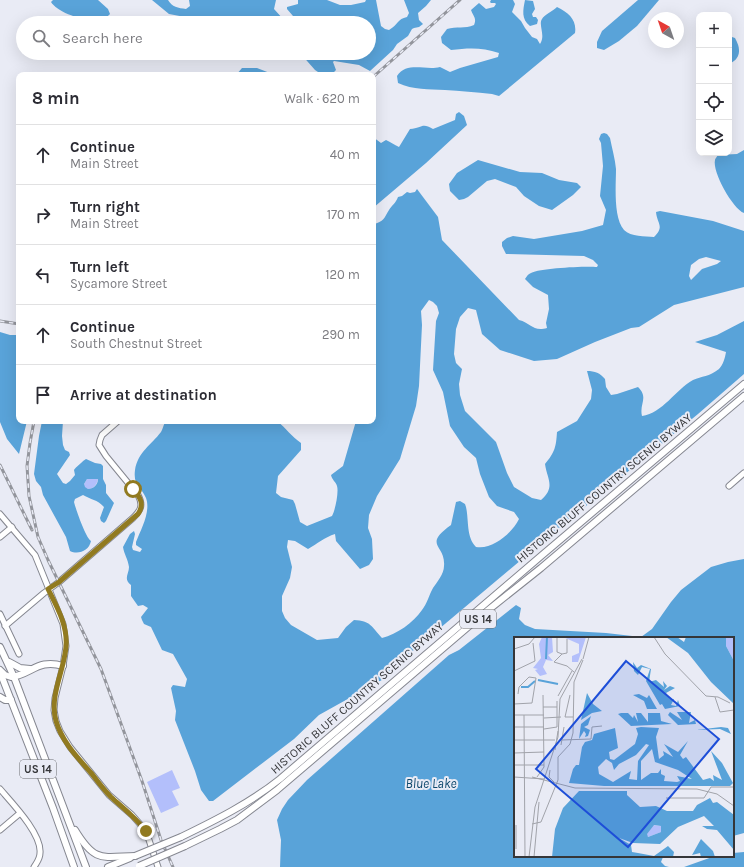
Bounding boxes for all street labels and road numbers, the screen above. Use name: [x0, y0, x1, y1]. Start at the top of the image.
street label: HISTORIC BLUFF COUNTRY SCENIC BYWAY: [514, 410, 695, 565]
road number: US 14: [460, 610, 496, 628]
street label: HISTORIC BLUFF COUNTRY SCENIC BYWAY: [268, 619, 447, 777]
road number: US 14: [20, 760, 56, 778]

